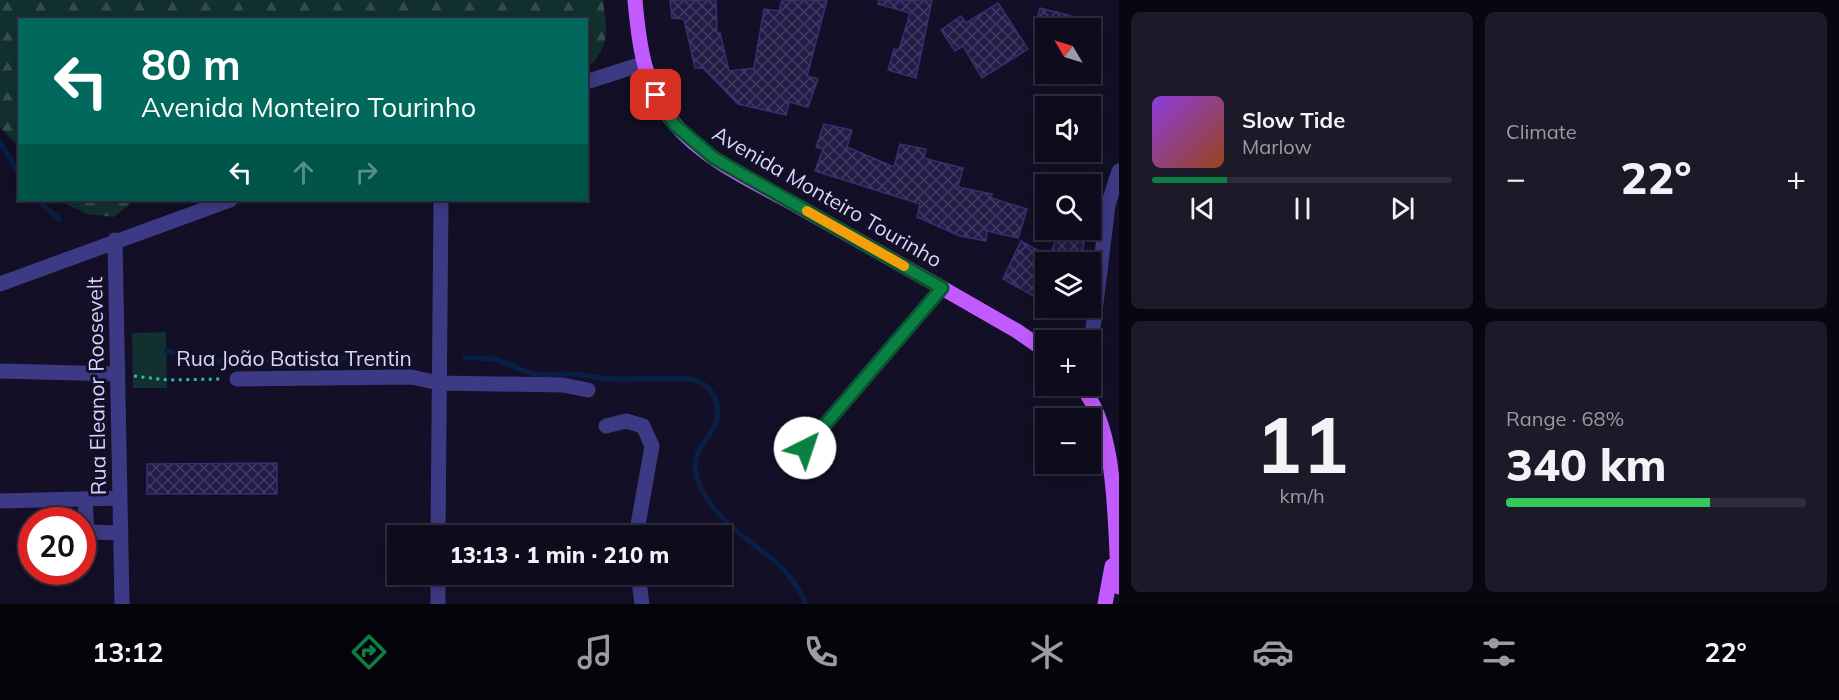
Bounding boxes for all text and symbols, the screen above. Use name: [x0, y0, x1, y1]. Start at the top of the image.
north arrow: [1035, 18, 1101, 84]
map controls: [1035, 18, 1101, 474]
text: 80 m: [141, 38, 241, 91]
icon: left: [42, 42, 120, 120]
pin: [630, 69, 681, 120]
icon: arrive: [639, 78, 672, 111]
text: Avenida Monteiro Tourinho: [141, 90, 476, 124]
button: sound: [1035, 96, 1101, 162]
text: Slow Tide: [1242, 106, 1345, 134]
text: Climate: [1506, 119, 1577, 144]
street label: Avenida Monteiro Tourinho: [708, 120, 947, 273]
text: Marlow: [1242, 134, 1312, 159]
text: 22°: [1620, 149, 1692, 205]
icon: left: [224, 156, 257, 189]
icon: ahead: [287, 156, 320, 189]
icon: right: [350, 156, 383, 189]
text: −: [1506, 157, 1526, 198]
text: +: [1786, 157, 1806, 198]
button: search: [1035, 174, 1101, 240]
icon: previous: [1186, 192, 1219, 225]
icon: pause: [1286, 192, 1319, 225]
icon: next: [1386, 192, 1419, 225]
button: layers: [1035, 252, 1101, 318]
street label: Rua Eleanor Roosevelt: [81, 277, 111, 495]
button: +: [1035, 330, 1101, 396]
street label: Rua João Batista Trentin: [176, 345, 412, 371]
text: 11: [1255, 395, 1349, 493]
text: Range · 68%: [1506, 406, 1624, 431]
button: −: [1035, 408, 1101, 474]
position arrow: [773, 416, 837, 480]
text: 340 km: [1506, 436, 1667, 492]
text: km/h: [1279, 483, 1325, 508]
speed limit sign: 20: [18, 507, 96, 585]
text: 13:13 · 1 min · 210 m: [450, 541, 669, 569]
icon: directions: [348, 631, 390, 673]
icon: music: [574, 631, 616, 673]
icon: phone: [800, 631, 842, 673]
icon: climate: [1026, 631, 1068, 673]
icon: car: [1252, 631, 1294, 673]
icon: filters: [1478, 631, 1520, 673]
text: 13:12: [92, 635, 164, 669]
text: 22°: [1704, 635, 1747, 669]

